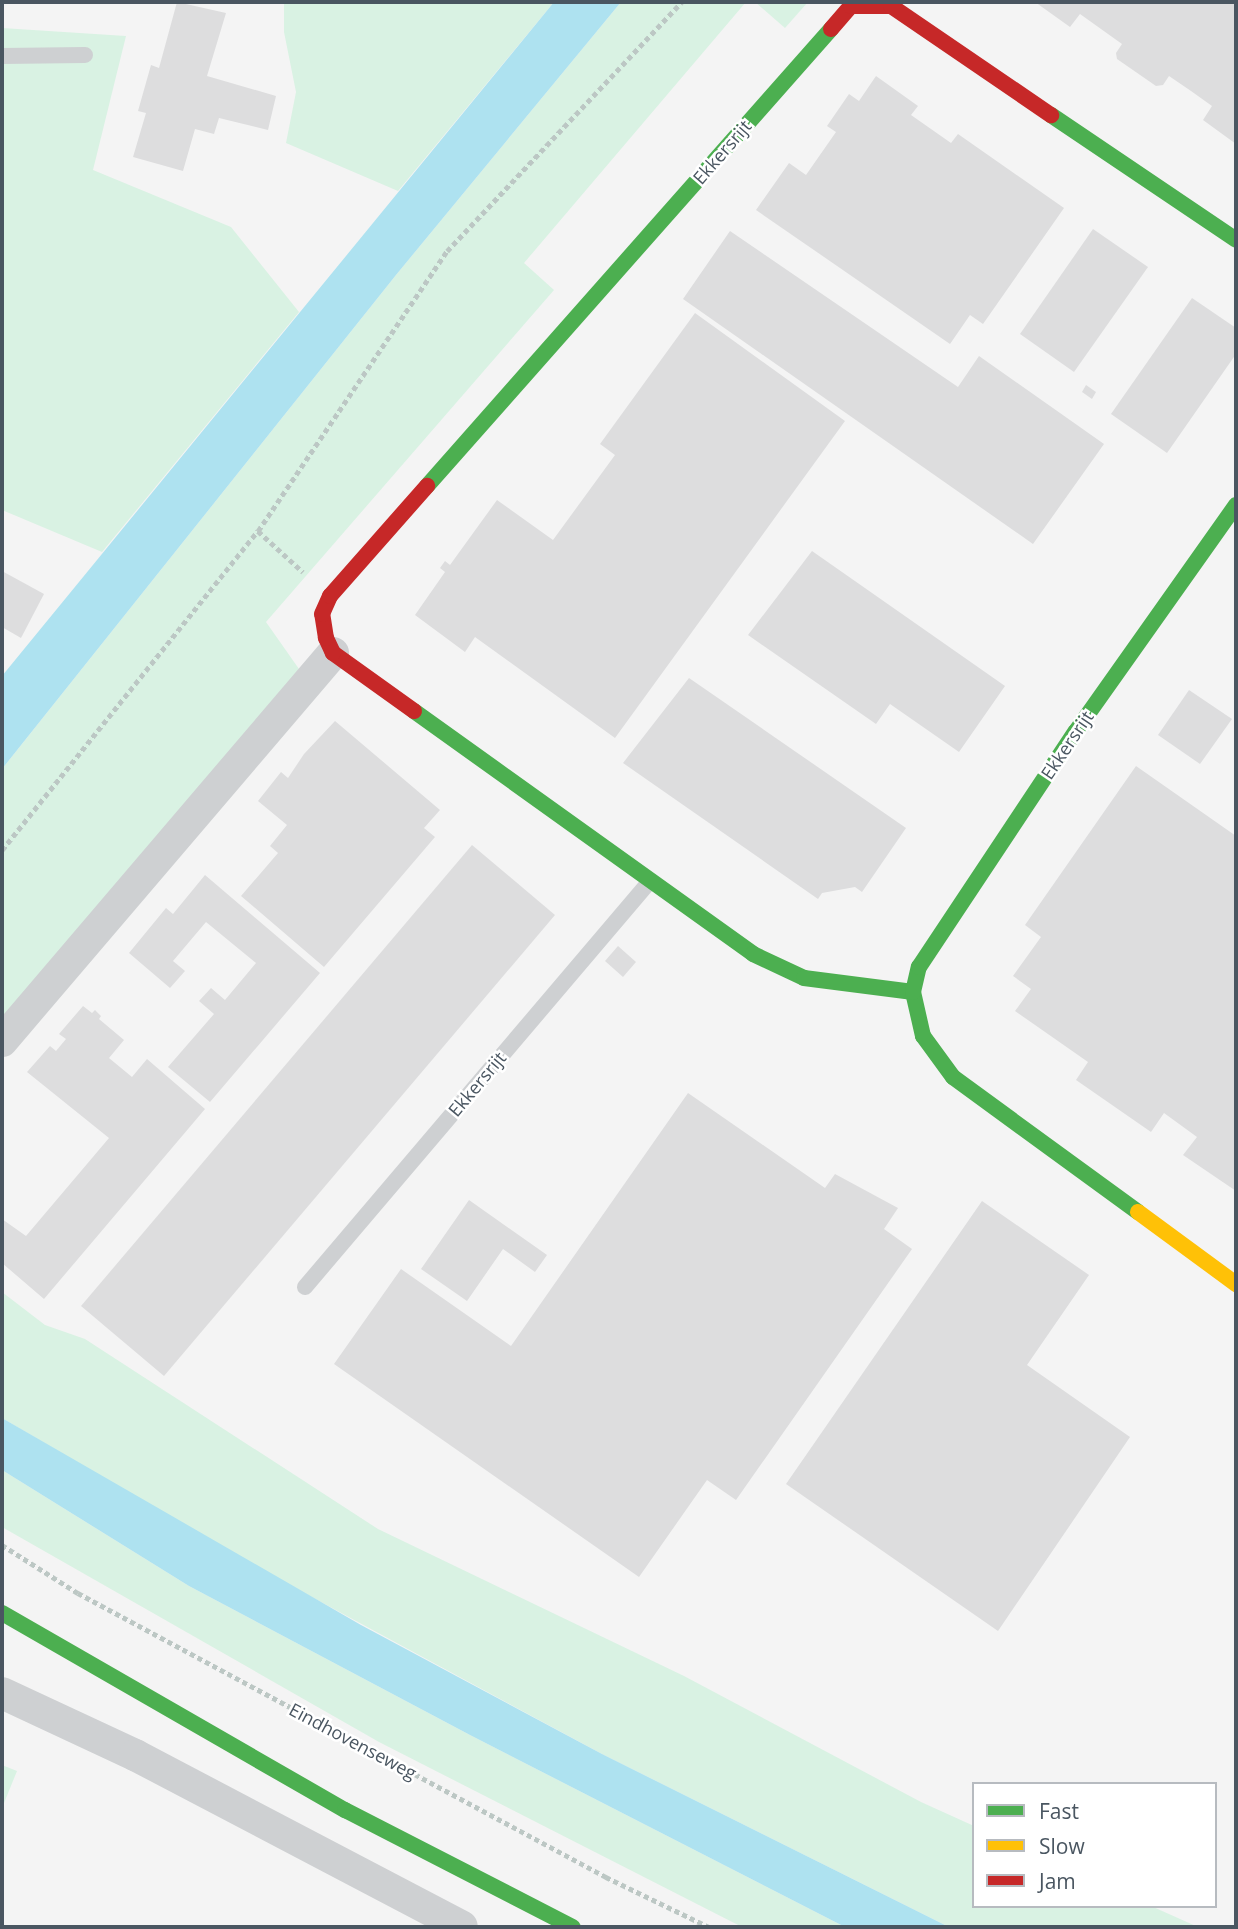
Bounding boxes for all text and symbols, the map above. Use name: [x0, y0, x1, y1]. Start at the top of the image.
street label: Ekkersrijt: [688, 116, 756, 188]
street label: Ekkersrijt: [1036, 707, 1098, 783]
street label: Ekkersrijt: [444, 1047, 510, 1121]
street label: Eindhovenseweg: [286, 1698, 420, 1784]
legend: [972, 1782, 1217, 1908]
text: Fast: [1039, 1797, 1079, 1825]
text: Slow: [1039, 1832, 1085, 1860]
text: Jam: [1039, 1867, 1076, 1895]

